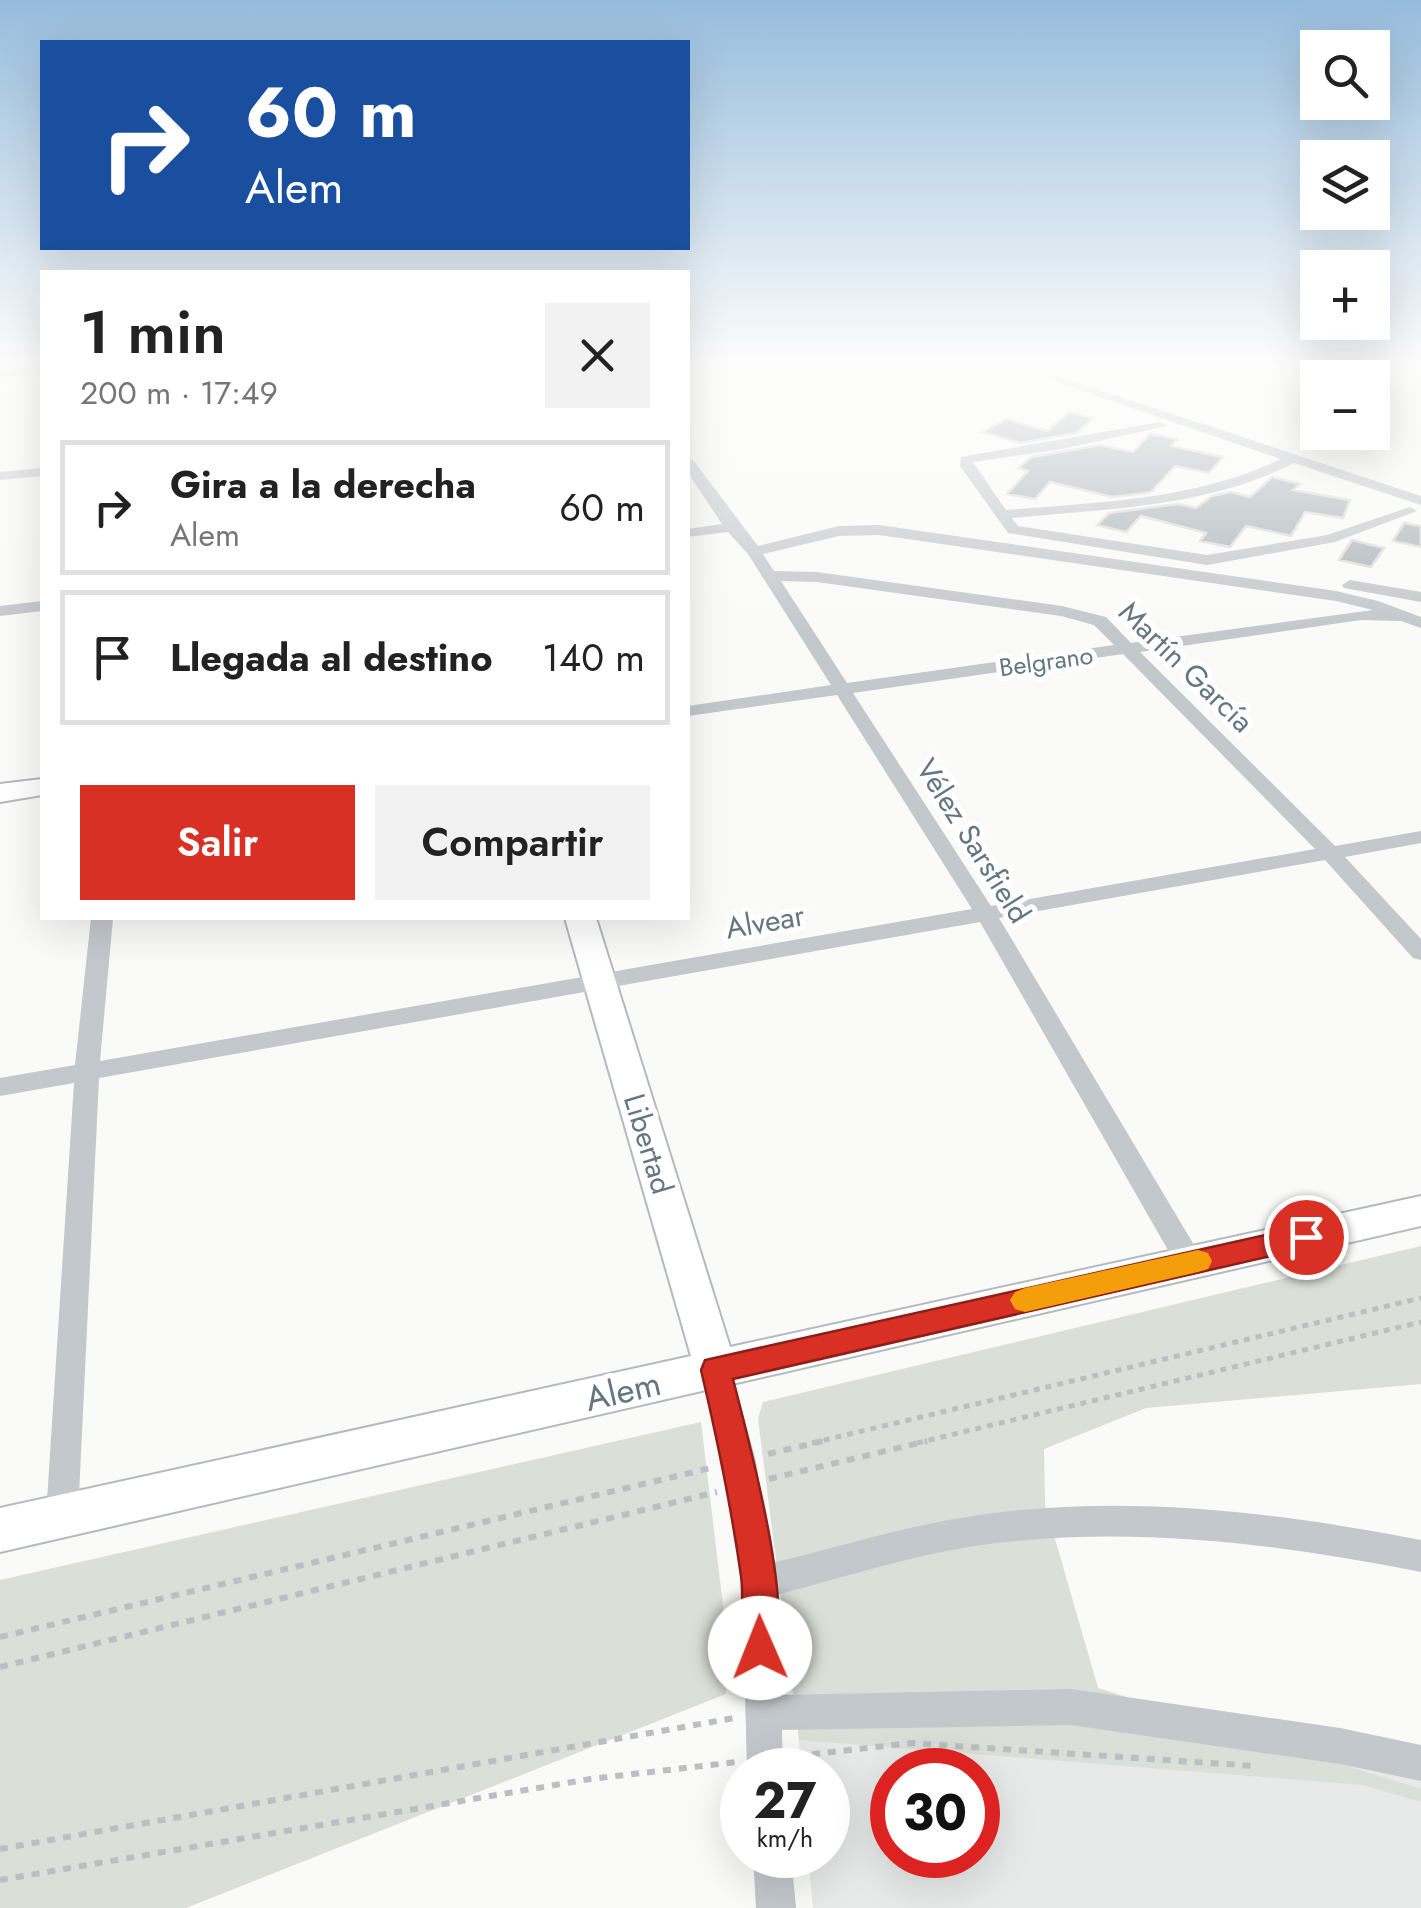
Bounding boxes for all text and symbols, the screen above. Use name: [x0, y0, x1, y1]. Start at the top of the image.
map controls: [1300, 30, 1390, 450]
button: search: [1300, 30, 1390, 120]
text: 60 m: [245, 62, 417, 163]
icon: right: [80, 80, 210, 210]
button: layers: [1300, 140, 1390, 230]
text: Alem: [245, 155, 343, 220]
button: +: [1300, 250, 1390, 340]
text: 1 min: [80, 289, 226, 376]
button: close: [545, 303, 650, 408]
button: −: [1300, 360, 1390, 450]
text: 200 m · 17:49: [80, 370, 278, 416]
text: Gira a la derecha: [170, 457, 476, 512]
icon: right: [85, 480, 140, 535]
text: 60 m: [559, 480, 645, 535]
text: Alem: [170, 512, 240, 558]
street label: Martín García: [1109, 591, 1263, 742]
icon: arrive: [85, 630, 140, 685]
text: Llegada al destino: [170, 630, 493, 685]
text: 140 m: [542, 630, 645, 685]
street label: Belgrano: [997, 637, 1095, 685]
street label: Vélez Sarsfield: [906, 750, 1041, 931]
button: Salir: [80, 785, 355, 900]
button: Compartir: [375, 785, 650, 900]
street label: Alvear: [722, 893, 809, 950]
street label: Libertad: [613, 1088, 684, 1199]
pin: [1264, 1195, 1349, 1280]
icon: arrive: [1279, 1210, 1334, 1265]
street label: Alem: [580, 1358, 666, 1424]
position arrow: [708, 1596, 812, 1700]
speed limit sign: 30: [870, 1748, 1000, 1878]
text: 27: [754, 1764, 816, 1837]
text: km/h: [757, 1820, 813, 1856]

